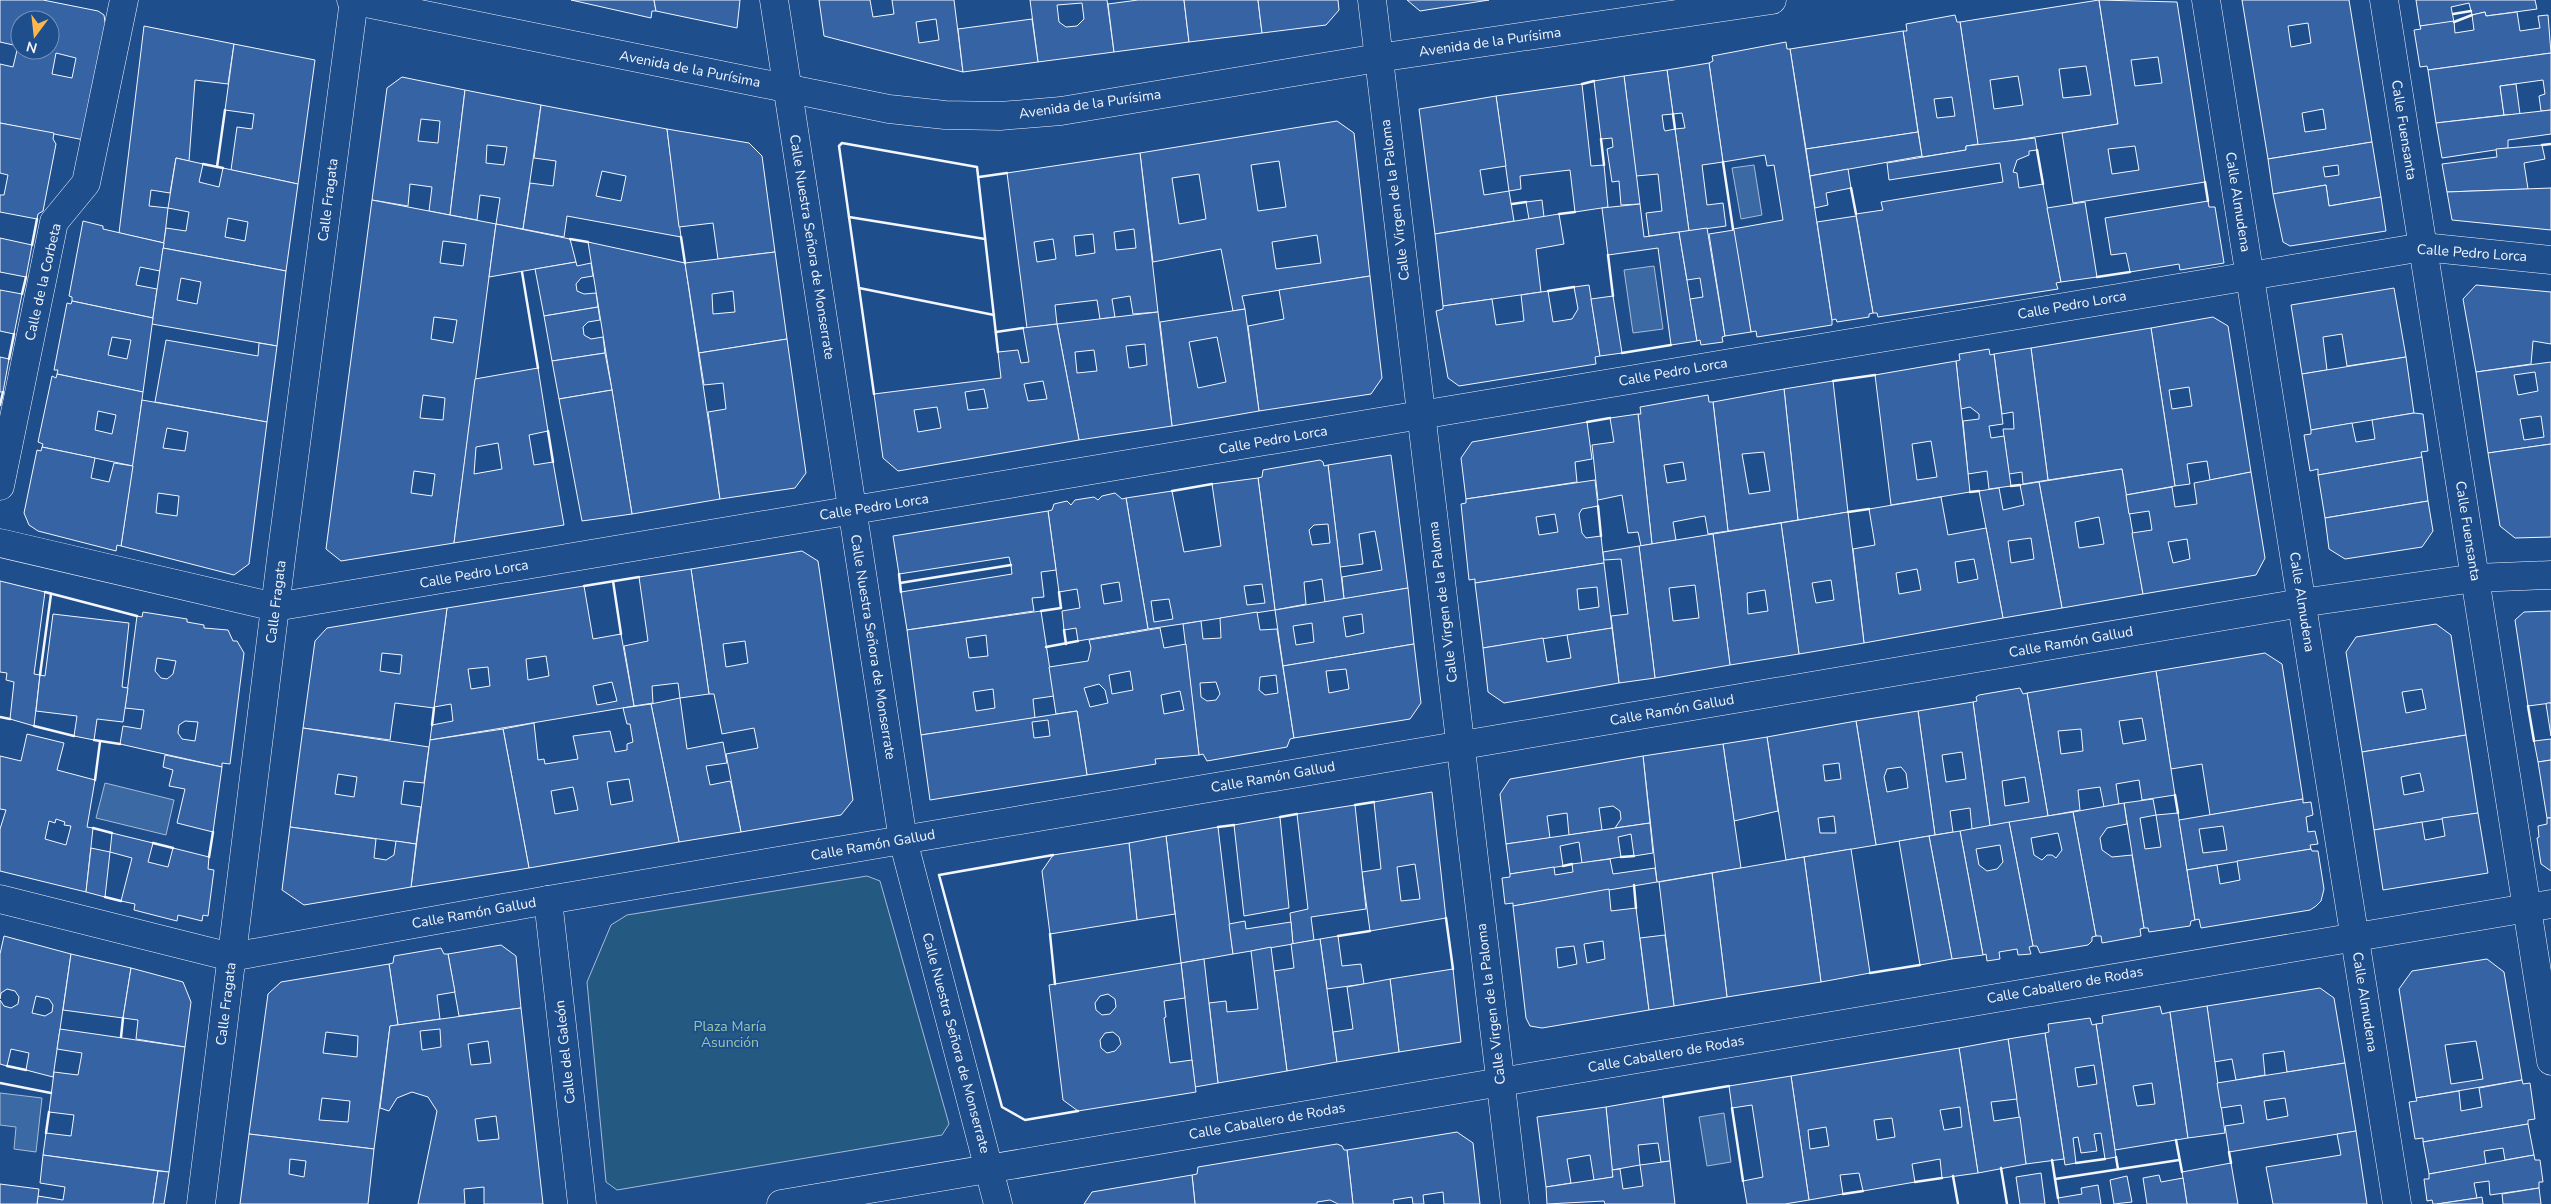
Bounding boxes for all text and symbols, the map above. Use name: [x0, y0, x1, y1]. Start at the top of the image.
north arrow: [10, 10, 60, 60]
street label: Avenida de la Purísima: [1418, 23, 1562, 61]
text: N: [24, 37, 39, 58]
street label: Avenida de la Purísima: [618, 46, 762, 92]
street label: Calle Fuensanta: [2387, 79, 2421, 181]
street label: Avenida de la Purísima: [1018, 85, 1162, 123]
street label: Calle Virgen de la Paloma: [1376, 118, 1414, 282]
street label: Calle Nuestra Señora de Monserrate: [785, 133, 839, 361]
street label: Calle Almudena: [2221, 151, 2255, 253]
street label: Calle Fragata: [313, 157, 343, 243]
street label: Calle de la Corbeta: [20, 221, 66, 343]
street label: Calle Pedro Lorca: [2416, 240, 2528, 266]
street label: Calle Pedro Lorca: [2016, 286, 2128, 324]
street label: Calle Pedro Lorca: [1617, 353, 1729, 391]
street label: Calle Pedro Lorca: [1217, 421, 1329, 459]
street label: Calle Fuensanta: [2451, 480, 2485, 582]
street label: Calle Pedro Lorca: [818, 489, 930, 525]
street label: Calle Virgen de la Paloma: [1424, 520, 1462, 684]
street label: Calle Nuestra Señora de Monserrate: [846, 533, 900, 761]
street label: Calle Almudena: [2285, 551, 2319, 653]
street label: Calle Pedro Lorca: [418, 555, 530, 593]
street label: Calle Fragata: [261, 559, 291, 645]
street label: Calle Ramón Gallud: [2007, 622, 2135, 662]
street label: Calle Ramón Gallud: [1608, 690, 1736, 730]
street label: Calle Ramón Gallud: [1209, 757, 1337, 797]
street label: Calle Ramón Gallud: [809, 825, 937, 865]
street label: Calle Ramón Gallud: [410, 893, 538, 933]
street label: Calle Virgen de la Paloma: [1472, 922, 1510, 1086]
street label: Calle Nuestra Señora de Monserrate: [917, 931, 995, 1155]
street label: Calle Almudena: [2348, 951, 2382, 1053]
street label: Calle Fragata: [211, 961, 241, 1047]
street label: Calle Caballero de Rodas: [1985, 962, 2145, 1008]
street label: Calle del Galeón: [550, 999, 580, 1105]
park label: Plaza María Asunción: [694, 1017, 766, 1052]
street label: Calle Caballero de Rodas: [1586, 1031, 1746, 1077]
street label: Calle Caballero de Rodas: [1187, 1098, 1347, 1144]

